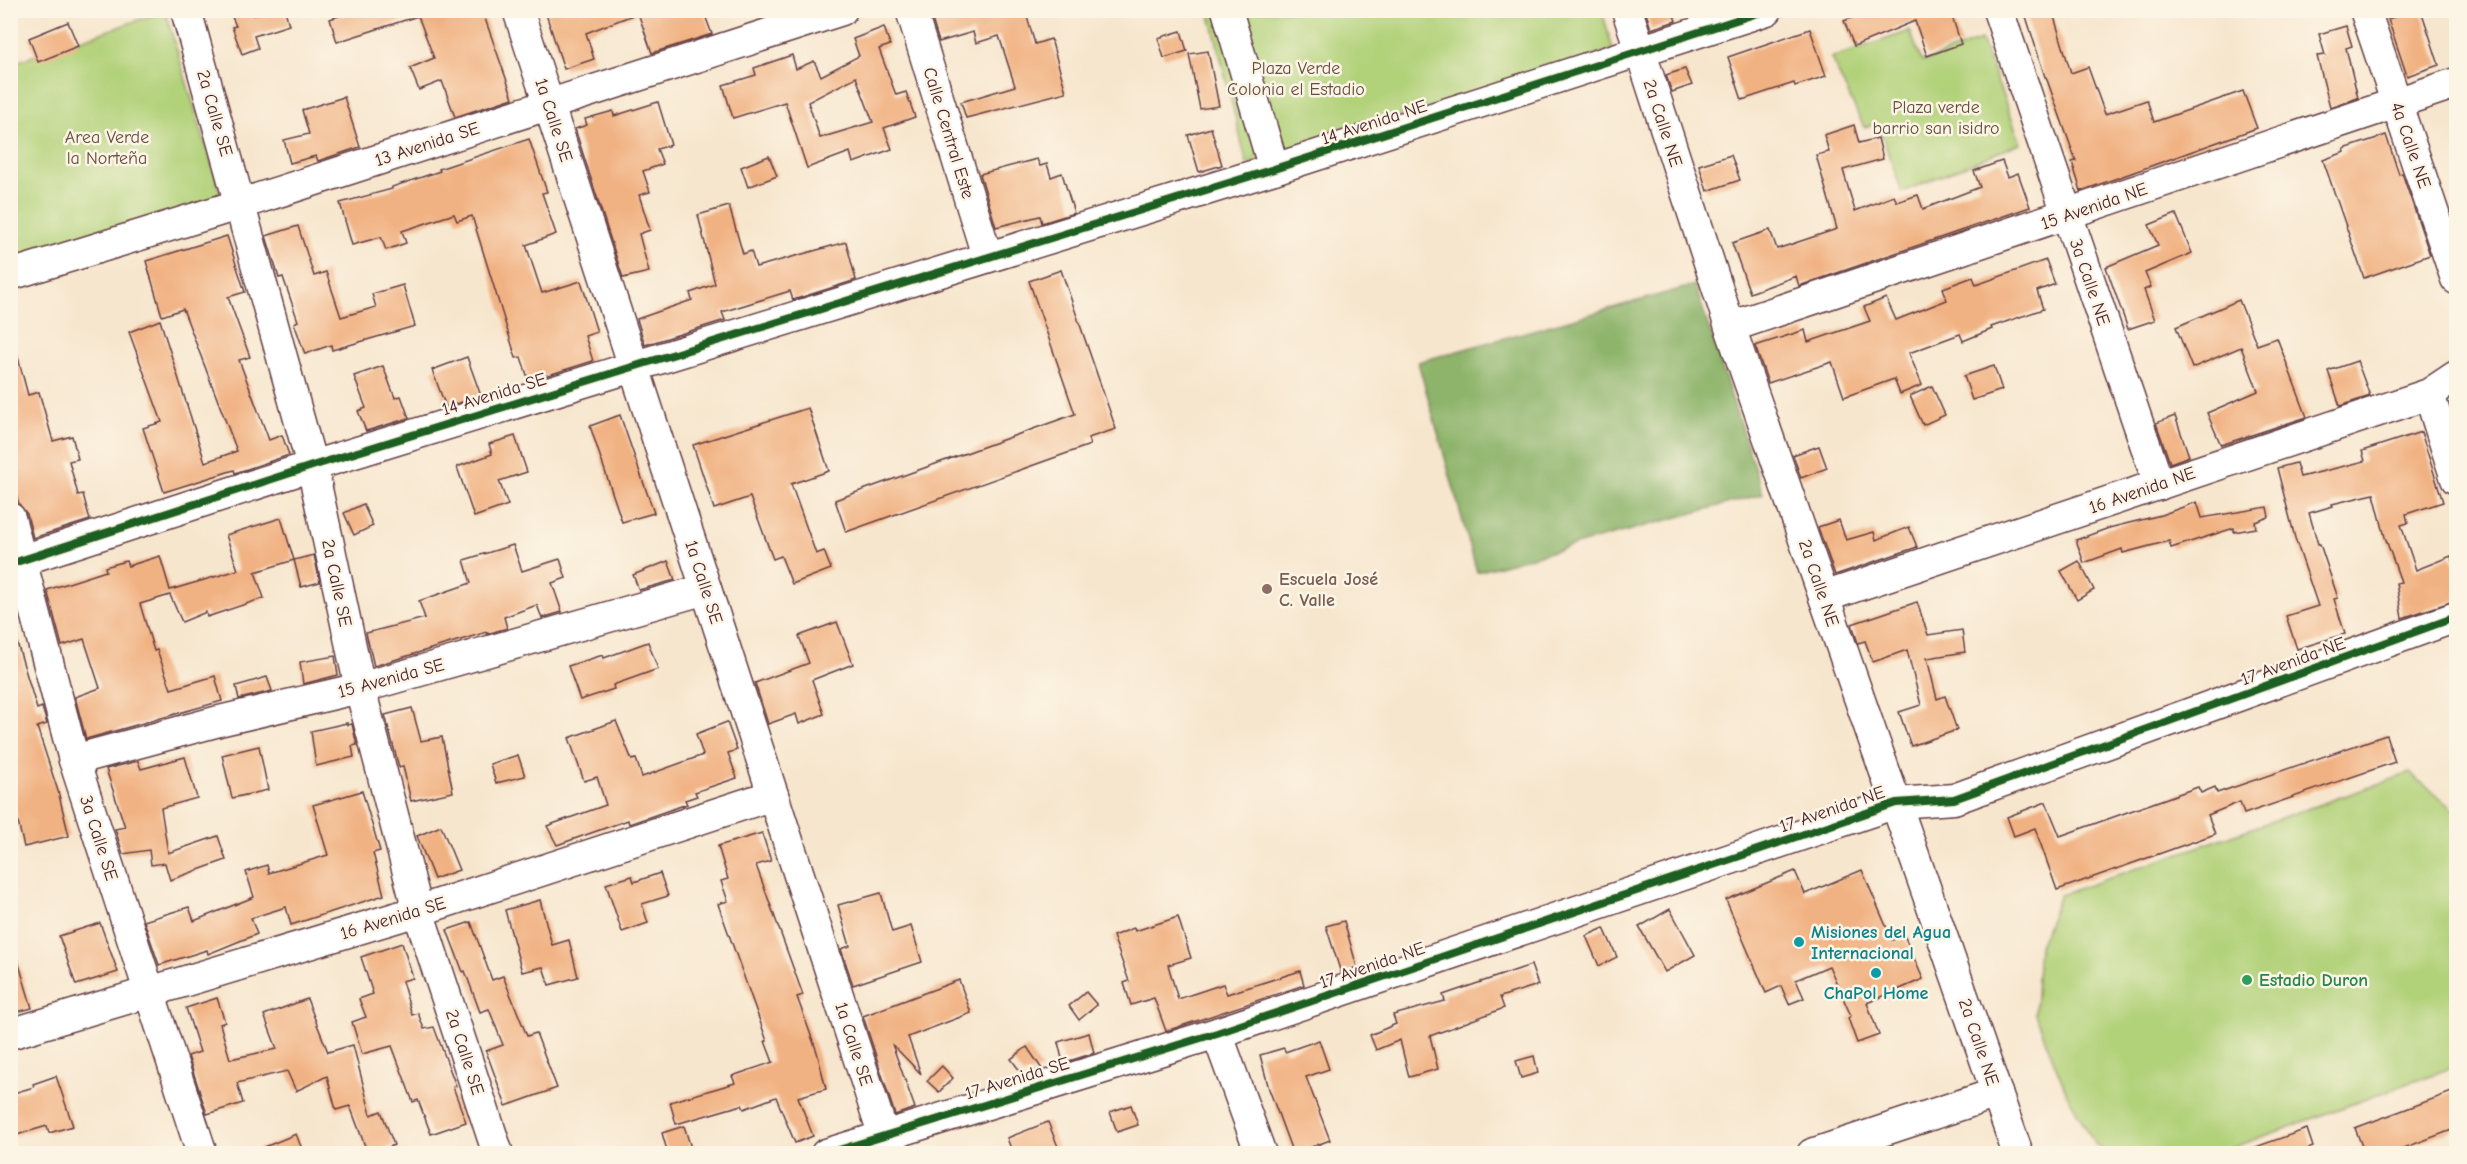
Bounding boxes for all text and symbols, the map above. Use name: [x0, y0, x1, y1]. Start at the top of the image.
park label: Plaza Verde Colonia el Estadio: [1227, 58, 1365, 100]
street label: Calle Central Este: [919, 65, 979, 201]
street label: 2a Calle SE: [192, 68, 237, 159]
street label: 1a Calle SE: [530, 76, 577, 165]
street label: 2a Calle NE: [1639, 77, 1687, 170]
street label: 14 Avenida NE: [1319, 95, 1430, 149]
park label: Plaza verde barrio san isidro: [1872, 97, 2000, 139]
street label: 4a Calle NE: [2386, 99, 2435, 191]
street label: 13 Avenida SE: [372, 118, 482, 171]
park label: Area Verde la Norteña: [65, 127, 149, 169]
street label: 15 Avenida NE: [2038, 178, 2150, 234]
street label: 3a Calle NE: [2065, 236, 2114, 328]
street label: 14 Avenida SE: [439, 369, 549, 420]
street label: 16 Avenida NE: [2086, 462, 2198, 518]
street label: 2a Calle NE: [1794, 537, 1843, 630]
street label: 2a Calle SE: [317, 538, 356, 629]
street label: 1a Calle SE: [680, 538, 727, 627]
place label: Escuela José C. Valle: [1279, 569, 1378, 611]
marker: Escuela José C. Valle: [1260, 582, 1274, 596]
street label: 17 Avenida NE: [2238, 633, 2349, 690]
street label: 15 Avenida SE: [336, 654, 447, 703]
street label: 17 Avenida NE: [1777, 782, 1888, 837]
street label: 3a Calle SE: [75, 793, 122, 884]
street label: 16 Avenida SE: [338, 892, 449, 944]
place label: Misiones del Agua Internacional: [1811, 922, 1951, 964]
marker: Misiones del Agua Internacional: [1792, 935, 1806, 949]
street label: 17 Avenida NE: [1317, 938, 1428, 993]
marker: ChaPol Home: [1869, 966, 1883, 980]
place label: Estadio Duron: [2259, 970, 2368, 991]
marker: Estadio Duron: [2240, 973, 2254, 987]
place label: ChaPol Home: [1824, 983, 1929, 1004]
street label: 2a Calle NE: [1954, 996, 2003, 1089]
street label: 1a Calle SE: [830, 1000, 877, 1089]
street label: 2a Calle SE: [441, 1007, 488, 1098]
street label: 17 Avenida SE: [962, 1053, 1072, 1104]

